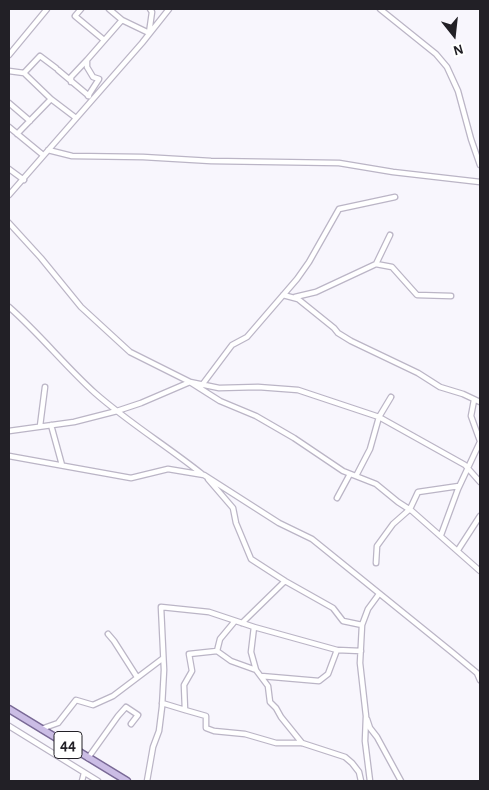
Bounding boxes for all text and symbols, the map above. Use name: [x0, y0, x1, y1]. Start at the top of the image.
north arrow: [429, 10, 479, 60]
text: N: [452, 41, 465, 57]
road number: 44: [54, 732, 82, 758]

